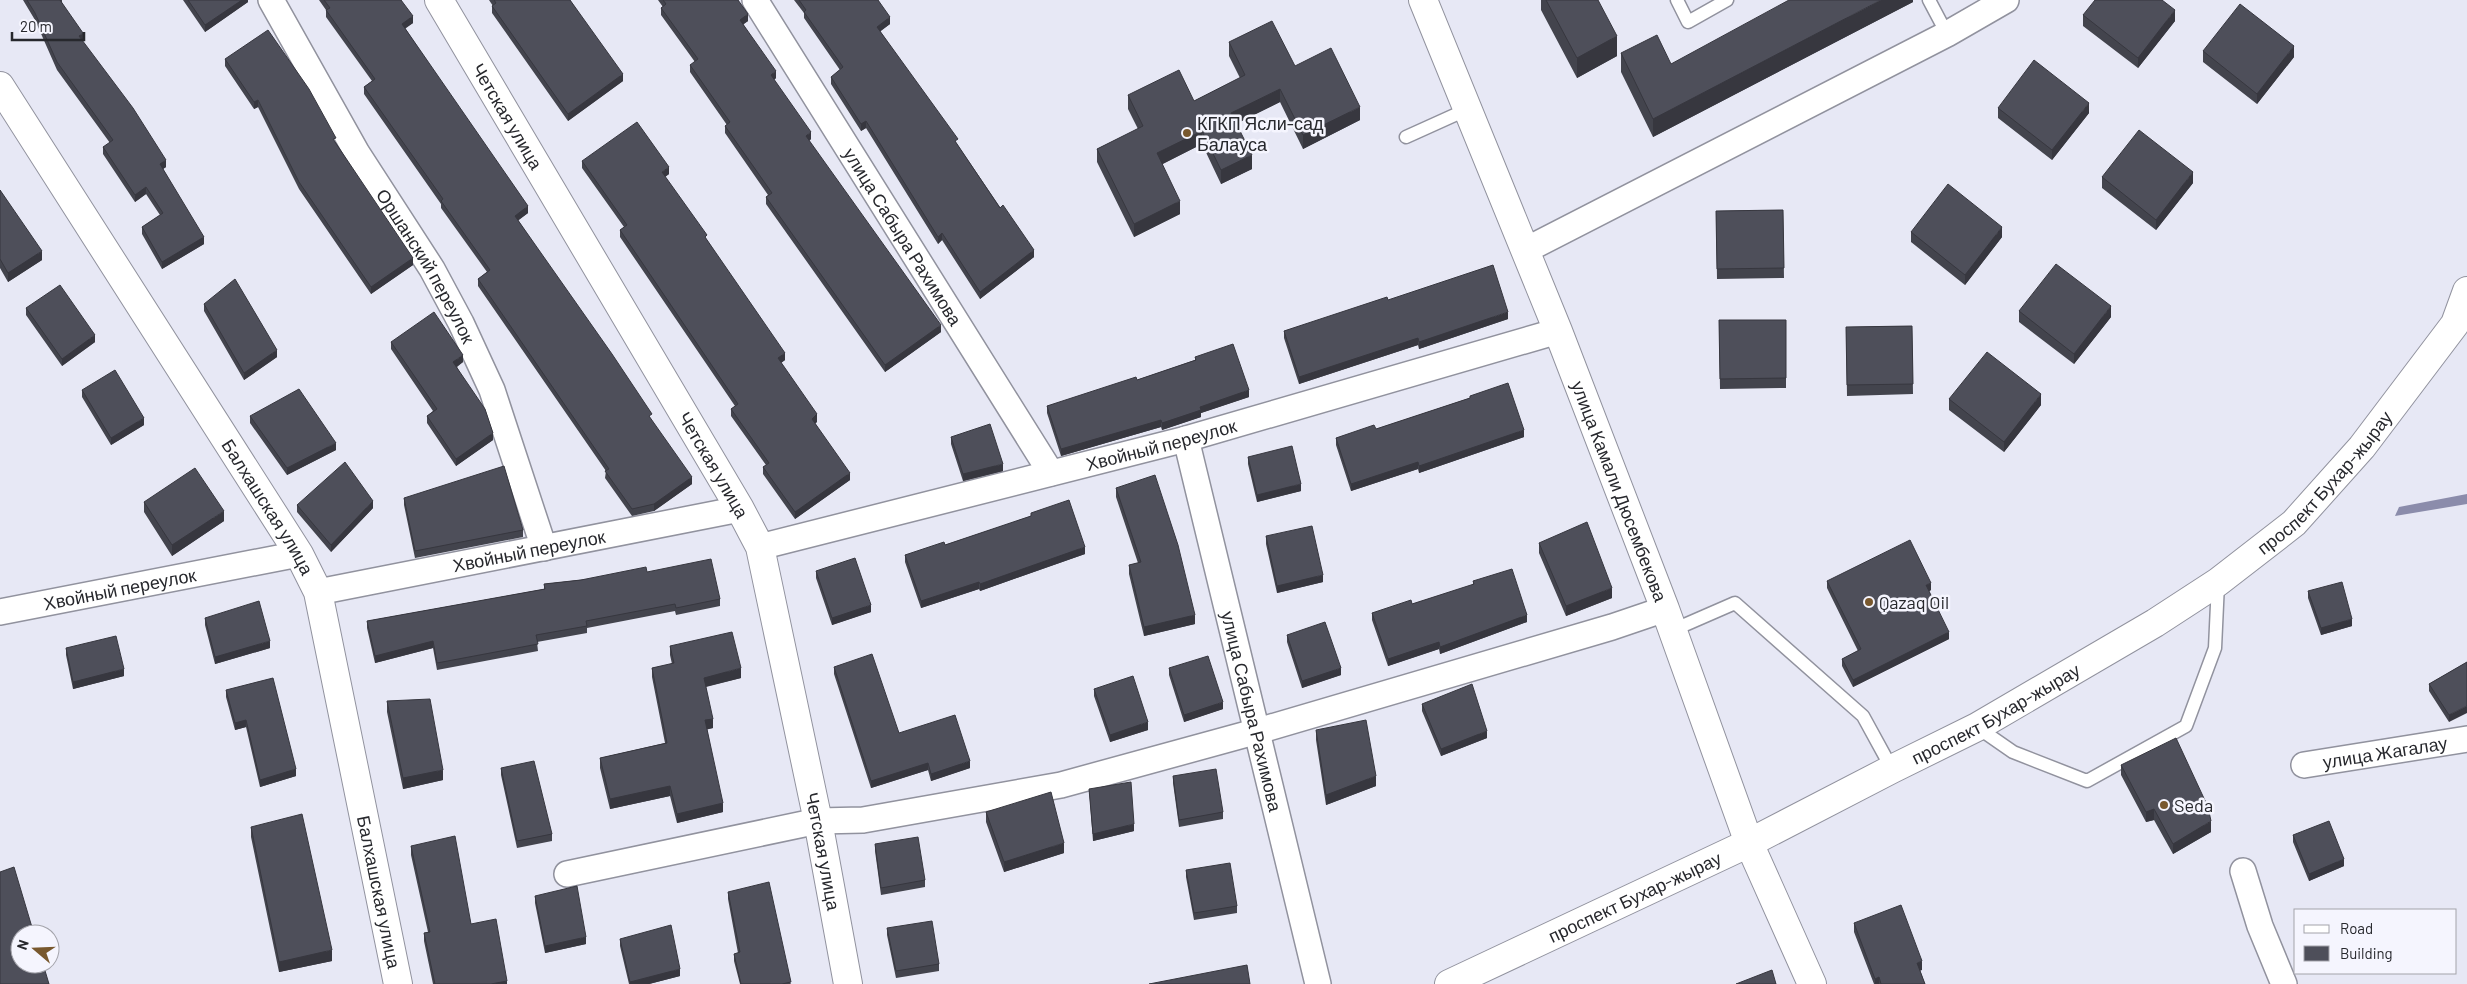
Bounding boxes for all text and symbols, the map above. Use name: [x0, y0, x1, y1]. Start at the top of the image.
scale bar: [12, 10, 85, 42]
text: 20 m: [20, 17, 52, 35]
street label: Четская улица: [468, 59, 548, 174]
place label: КГКП Ясли-сад Балауса: [1197, 112, 1324, 155]
marker: КГКП Ясли-сад Балауса: [1181, 127, 1193, 139]
street label: улица Сабыра Рахимова: [839, 144, 967, 330]
street label: Оршанский переулок: [372, 184, 480, 347]
street label: улица Камали Дюсембекова: [1567, 378, 1672, 605]
street label: проспект Бухар-жырау: [2252, 406, 2396, 559]
street label: Четская улица: [674, 408, 754, 522]
street label: Хвойный переулок: [1084, 414, 1239, 475]
street label: Балхашская улица: [217, 435, 319, 579]
street label: Хвойный переулок: [451, 525, 607, 576]
street label: Хвойный переулок: [42, 563, 198, 614]
place label: Qazaq Oil: [1879, 591, 1949, 613]
marker: Qazaq Oil: [1863, 596, 1875, 608]
street label: улица Сабыра Рахимова: [1217, 609, 1287, 815]
street label: проспект Бухар-жырау: [1908, 658, 2084, 769]
street label: улица Жагалау: [2321, 731, 2449, 773]
street label: Четская улица: [801, 790, 845, 913]
place label: Seda: [2174, 794, 2213, 816]
marker: Seda: [2158, 799, 2170, 811]
street label: Балхашская улица: [353, 813, 406, 971]
street label: проспект Бухар-жырау: [1544, 847, 1725, 947]
legend: [2294, 909, 2457, 974]
text: Road: [2340, 919, 2373, 937]
north arrow: [10, 924, 60, 974]
text: N: [13, 937, 32, 952]
text: Building: [2340, 944, 2393, 962]

